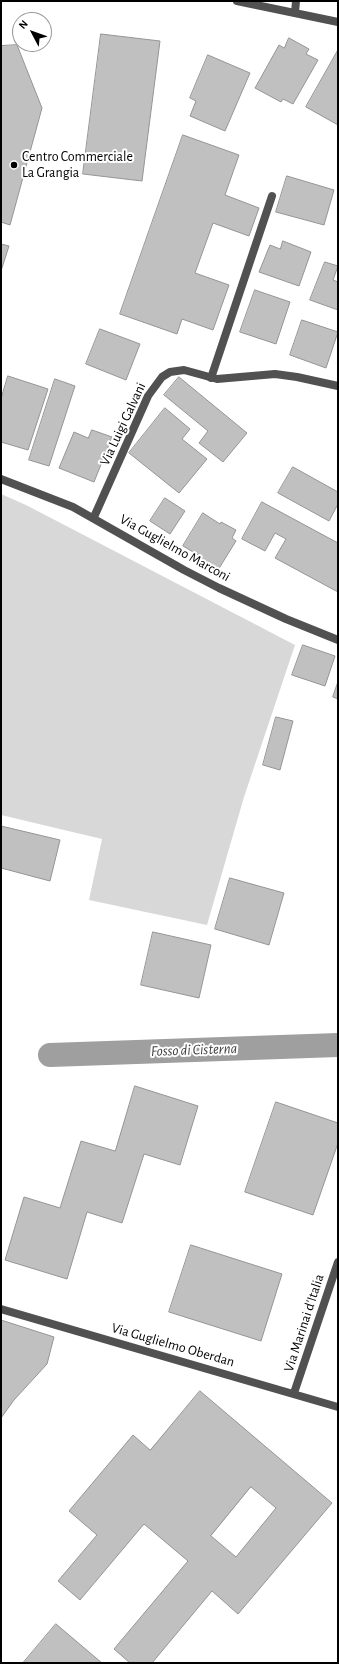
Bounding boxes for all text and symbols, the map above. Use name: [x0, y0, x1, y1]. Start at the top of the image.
north arrow: [12, 12, 52, 52]
text: N: [17, 18, 30, 31]
place label: Centro Commerciale La Grangia: [22, 149, 133, 182]
marker: Centro Commerciale La Grangia: [9, 160, 19, 170]
street label: Via Luigi Galvani: [96, 380, 150, 468]
street label: Via Guglielmo Marconi: [117, 511, 233, 585]
water label: Fosso di Cisterna: [151, 1040, 237, 1060]
street label: Via Marinai d'Italia: [280, 1272, 328, 1374]
street label: Via Guglielmo Oberdan: [110, 1319, 236, 1371]

